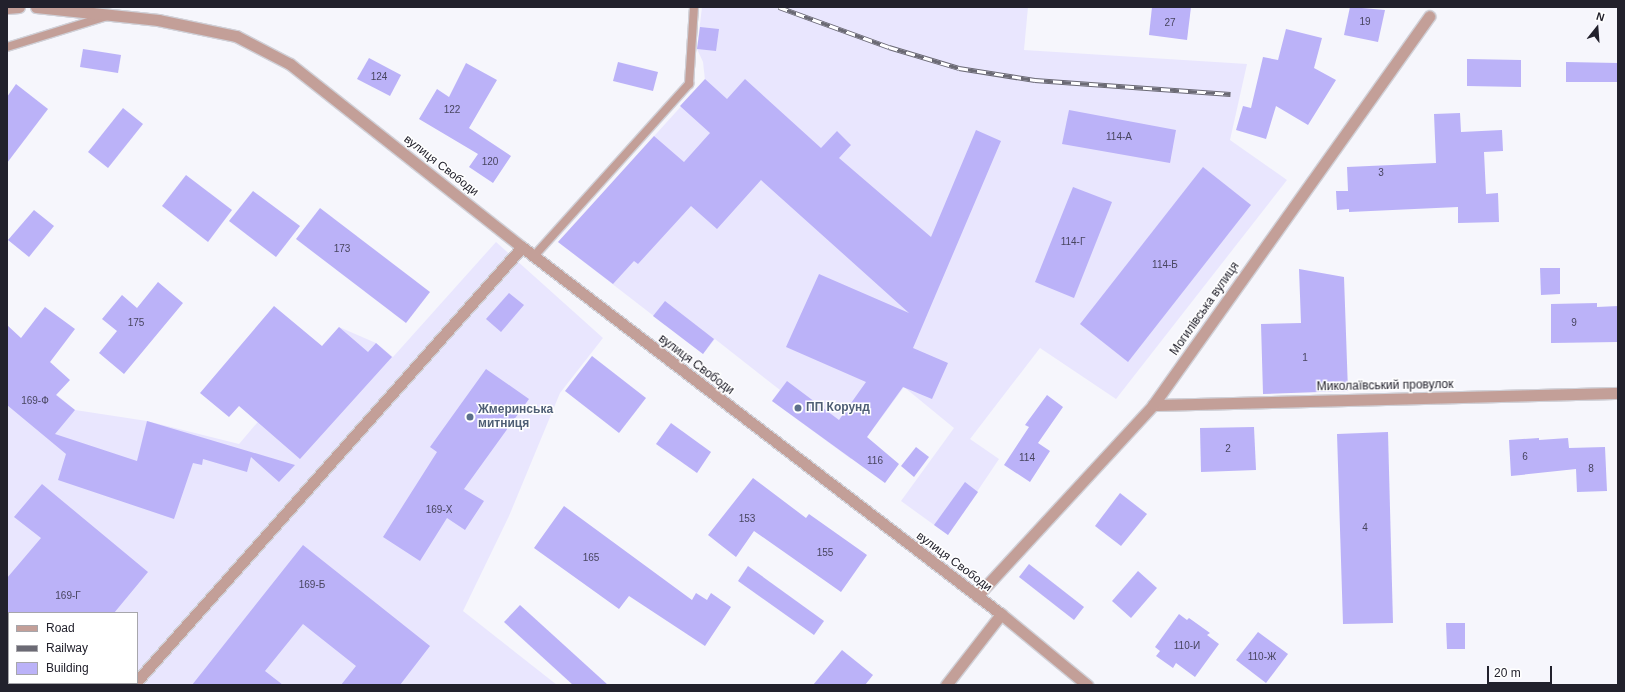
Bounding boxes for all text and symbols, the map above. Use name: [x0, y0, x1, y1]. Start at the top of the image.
north arrow: [1577, 8, 1617, 48]
text: N: [1595, 10, 1606, 23]
house number: 19: [1359, 16, 1371, 28]
house number: 27: [1164, 17, 1176, 29]
house number: 124: [371, 71, 387, 83]
house number: 122: [444, 104, 460, 116]
house number: 114-А: [1106, 131, 1132, 143]
street label: вулиця Свободи: [401, 132, 481, 200]
house number: 120: [482, 156, 498, 168]
house number: 3: [1378, 167, 1384, 179]
house number: 114-Г: [1061, 236, 1085, 248]
house number: 173: [334, 243, 350, 255]
house number: 114-Б: [1152, 259, 1178, 271]
street label: Могилівська вулиця: [1167, 260, 1243, 358]
house number: 175: [128, 317, 144, 329]
house number: 9: [1571, 317, 1577, 329]
street label: вулиця Свободи: [655, 332, 737, 398]
house number: 1: [1302, 352, 1308, 364]
street label: Миколаївський провулок: [1317, 378, 1453, 394]
house number: 169-Ф: [21, 395, 49, 407]
place label: ПП Корунд: [806, 401, 870, 415]
place label: Жмеринська митниця: [478, 403, 553, 431]
marker: ПП Корунд: [793, 403, 803, 413]
marker: Жмеринська митниця: [465, 412, 475, 422]
house number: 2: [1225, 443, 1231, 455]
house number: 6: [1522, 451, 1528, 463]
house number: 114: [1019, 452, 1035, 464]
house number: 116: [867, 455, 883, 467]
house number: 8: [1588, 463, 1594, 475]
house number: 169-Х: [426, 504, 452, 516]
house number: 153: [739, 513, 755, 525]
house number: 4: [1362, 522, 1368, 534]
street label: вулиця Свободи: [913, 529, 995, 595]
house number: 155: [817, 547, 833, 559]
house number: 165: [583, 552, 599, 564]
house number: 169-Б: [299, 579, 325, 591]
house number: 169-Г: [55, 590, 81, 602]
legend: [8, 612, 138, 684]
text: Road: [46, 621, 75, 635]
house number: 110-И: [1174, 640, 1200, 652]
text: Railway: [46, 641, 88, 655]
house number: 110-Ж: [1248, 651, 1276, 663]
scale bar: [1489, 658, 1554, 684]
text: Building: [46, 661, 89, 675]
text: 20 m: [1494, 666, 1521, 680]

